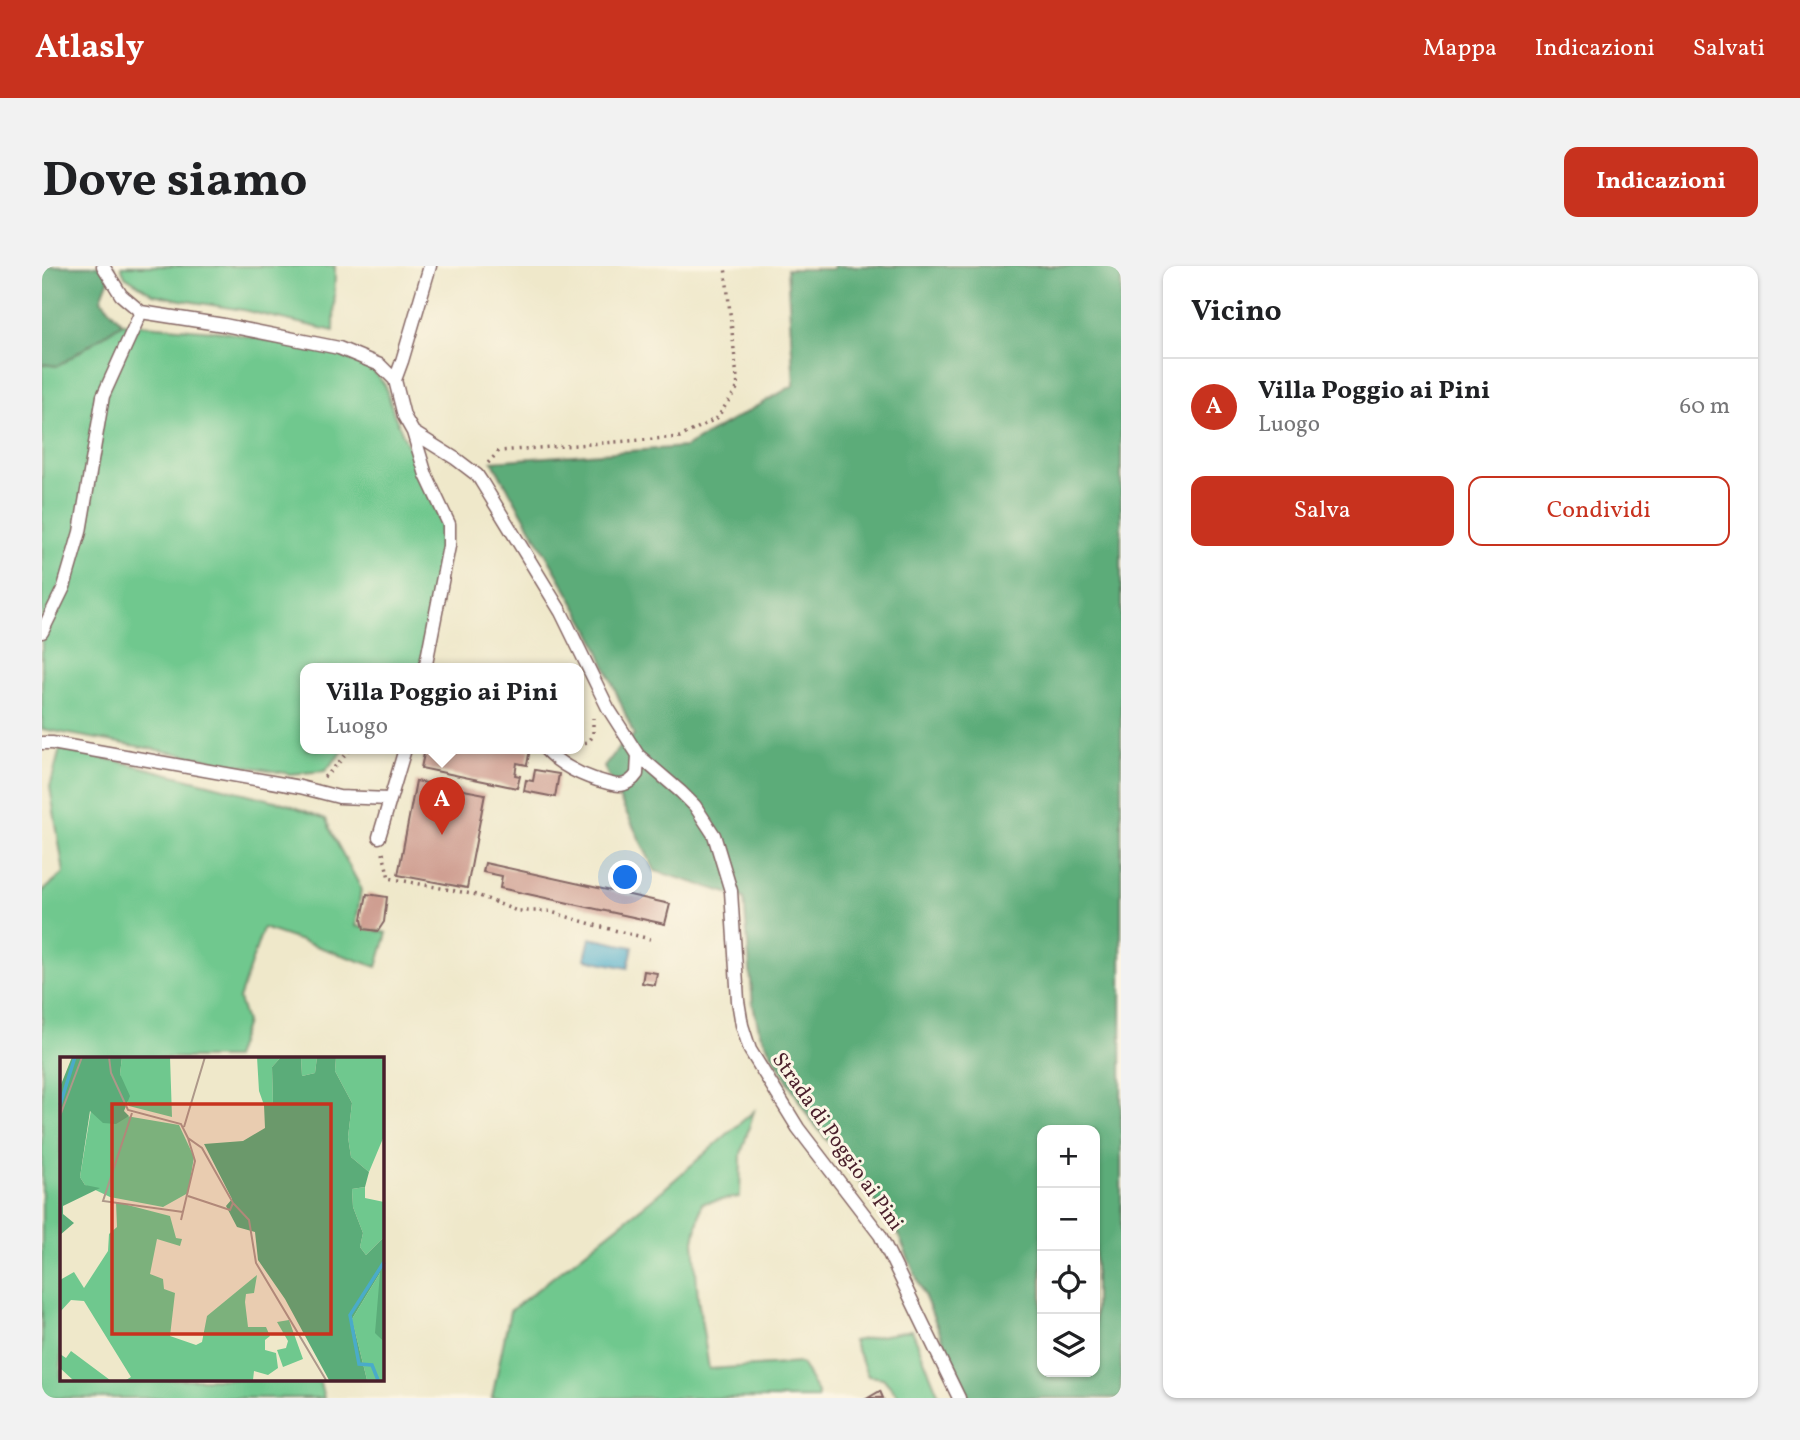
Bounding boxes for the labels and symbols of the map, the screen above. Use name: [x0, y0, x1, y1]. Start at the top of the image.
pin: A: [419, 777, 465, 835]
your location: [608, 860, 642, 894]
street label: Strada di Poggio ai Pini: [764, 1047, 910, 1237]
inset map: [60, 1057, 383, 1380]

